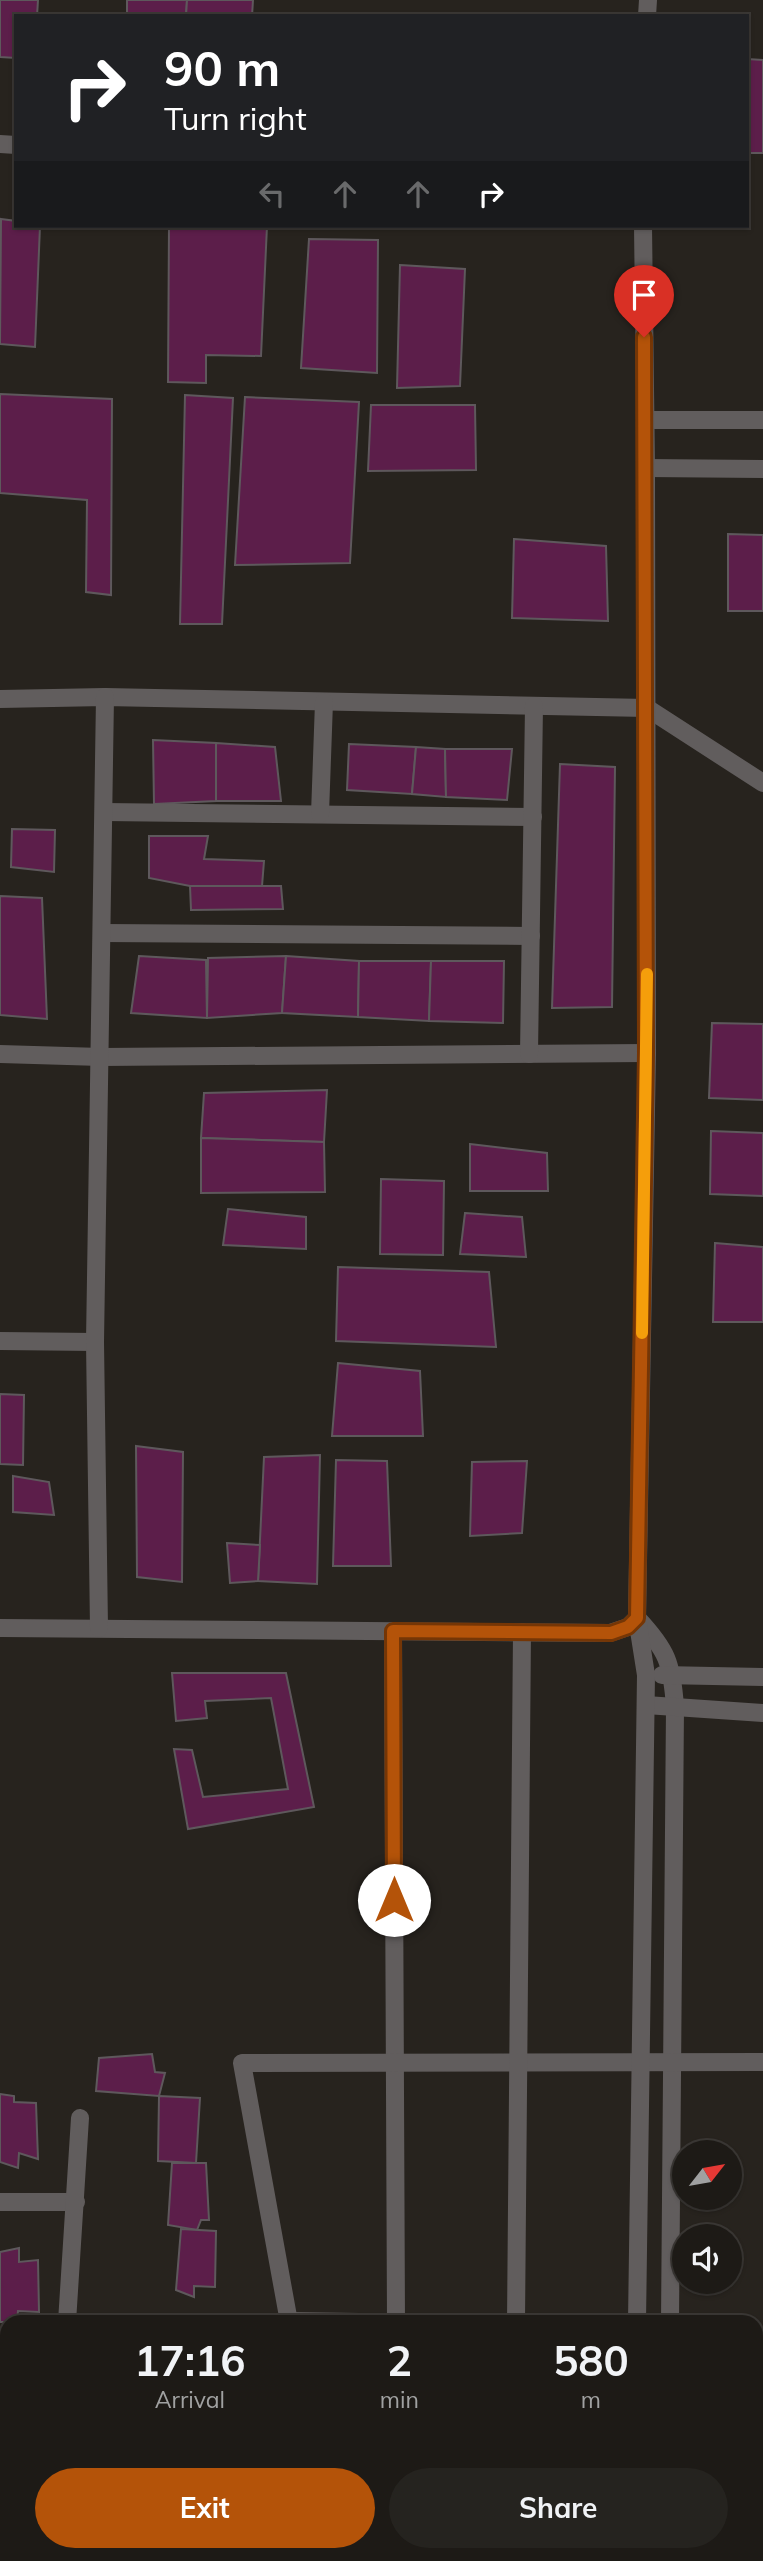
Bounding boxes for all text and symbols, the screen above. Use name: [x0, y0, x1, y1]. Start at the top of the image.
text: 90 m: [164, 37, 280, 98]
icon: right: [49, 42, 140, 133]
text: Turn right: [164, 98, 307, 138]
icon: left: [253, 175, 291, 213]
icon: ahead: [326, 175, 364, 213]
icon: ahead: [399, 175, 437, 213]
icon: right: [472, 175, 510, 213]
pin: [614, 265, 674, 337]
icon: arrive: [625, 276, 663, 314]
position arrow: [357, 1863, 431, 1937]
north arrow: [672, 2140, 742, 2210]
map controls: [672, 2140, 742, 2294]
button: sound: [672, 2224, 742, 2294]
text: 17:16: [134, 2334, 245, 2387]
text: 2: [387, 2334, 412, 2387]
text: 580: [553, 2334, 629, 2387]
text: Arrival: [155, 2385, 225, 2414]
text: min: [380, 2385, 419, 2414]
text: m: [581, 2385, 601, 2414]
button: Exit: [35, 2468, 375, 2548]
button: Share: [389, 2468, 728, 2548]

